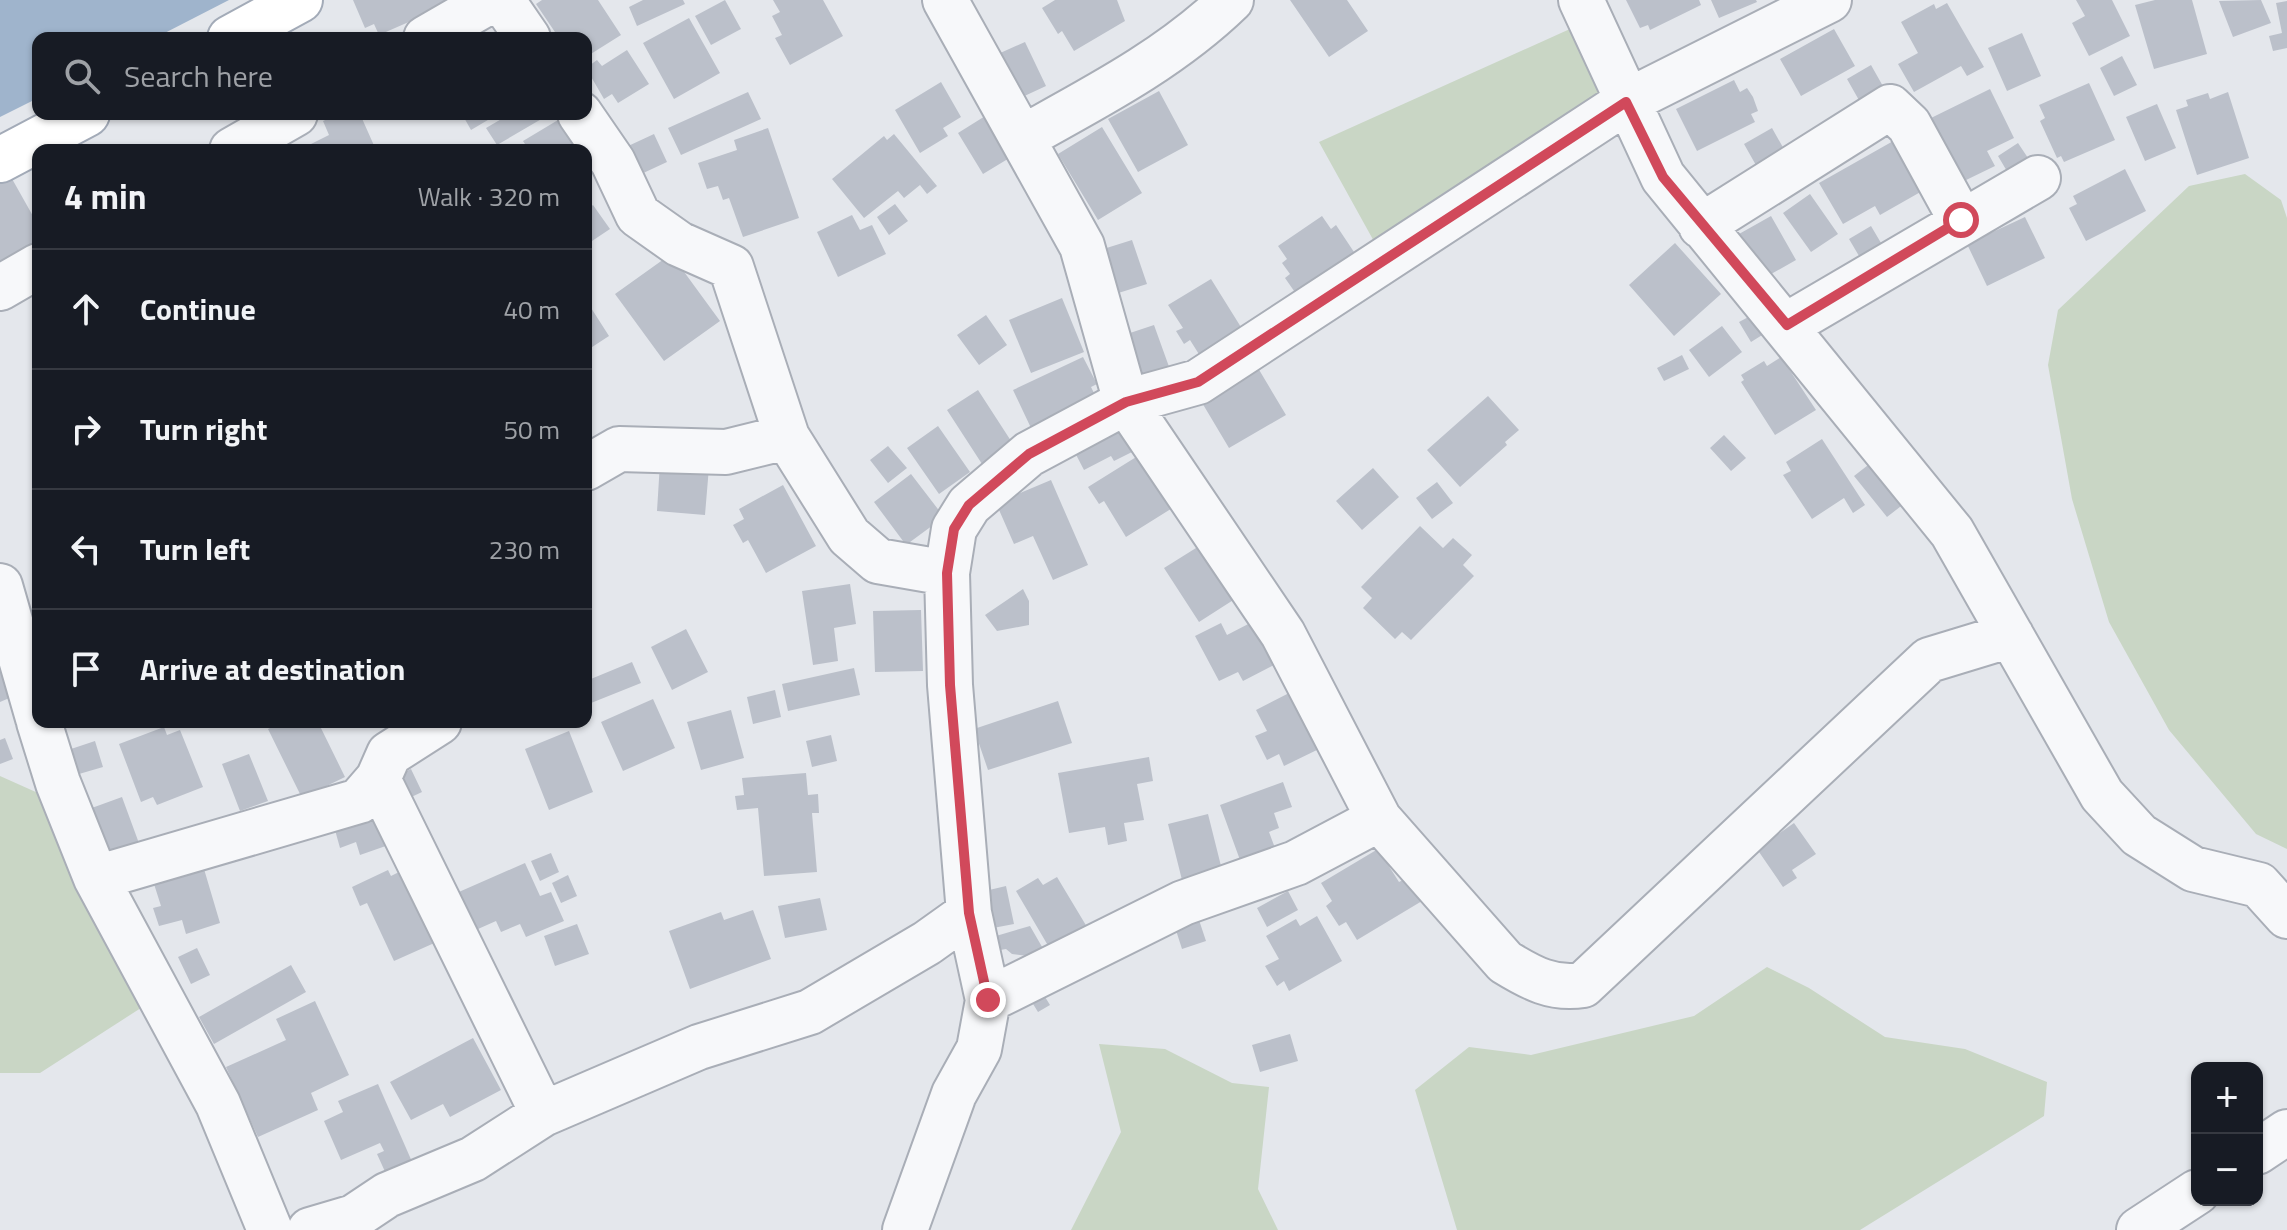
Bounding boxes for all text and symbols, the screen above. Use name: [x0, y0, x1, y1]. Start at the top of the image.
search box: [32, 32, 592, 120]
text: Search here: [124, 53, 273, 99]
icon: search: [60, 54, 104, 98]
text: 4 min: [64, 170, 147, 222]
text: Walk · 320 m: [418, 177, 560, 216]
route start: [1943, 202, 1979, 238]
text: Continue: [140, 286, 256, 332]
icon: ahead: [64, 287, 108, 331]
text: 40 m: [503, 290, 560, 329]
text: Turn right: [140, 406, 268, 452]
icon: right: [64, 407, 108, 451]
text: 50 m: [503, 410, 560, 449]
text: Turn left: [140, 526, 250, 572]
icon: left: [64, 527, 108, 571]
text: 230 m: [489, 530, 560, 569]
text: Arrive at destination: [140, 646, 405, 692]
icon: arrive: [64, 647, 108, 691]
route end: [970, 982, 1006, 1018]
map controls: [2191, 1062, 2263, 1206]
button: +: [2191, 1062, 2263, 1134]
button: −: [2191, 1134, 2263, 1206]

